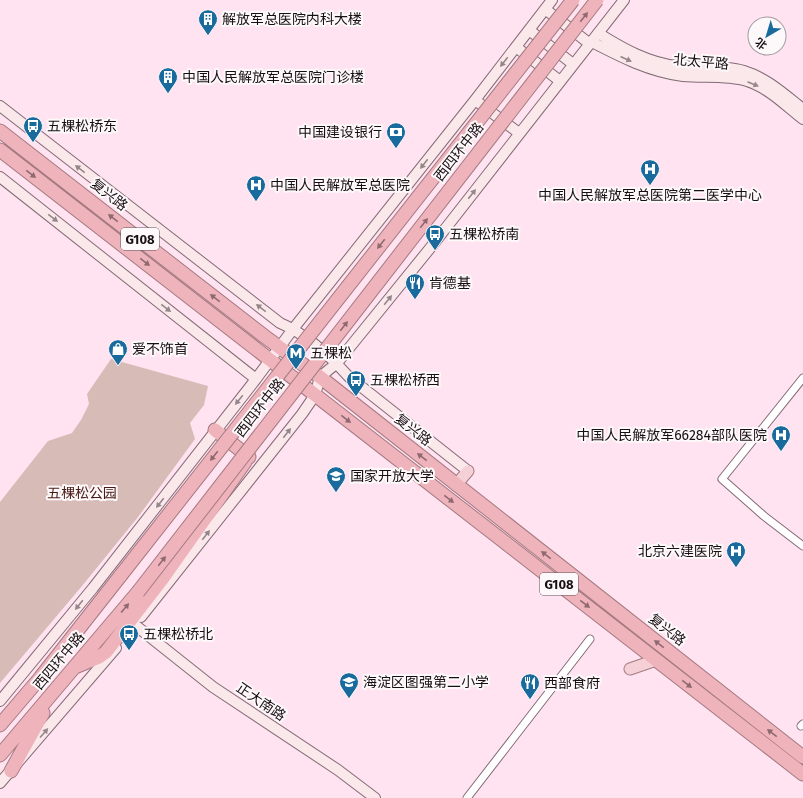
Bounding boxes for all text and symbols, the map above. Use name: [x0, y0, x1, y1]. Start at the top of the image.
building icon: 解放军总医院内科大楼: [197, 8, 219, 36]
place label: 解放军总医院内科大楼: [222, 11, 362, 28]
one-way arrow: [580, 12, 588, 23]
north arrow: [747, 16, 787, 56]
text: 北: [753, 35, 769, 52]
street label: 北太平路: [672, 51, 730, 73]
one-way arrow: [500, 56, 508, 67]
one-way arrow: [621, 56, 632, 62]
building icon: 中国人民解放军总医院门诊楼: [157, 66, 179, 94]
place label: 中国人民解放军总医院门诊楼: [182, 69, 364, 86]
one-way arrow: [747, 81, 758, 87]
bus stop icon: 五棵松桥东: [22, 115, 44, 143]
place label: 五棵松桥东: [47, 118, 117, 135]
street label: 西四环中路: [431, 119, 487, 185]
bank icon: 中国建设银行: [385, 121, 407, 149]
place label: 中国建设银行: [298, 124, 382, 141]
hospital icon: 中国人民解放军总医院第二医学中心: [639, 158, 661, 186]
one-way arrow: [419, 159, 428, 170]
one-way arrow: [75, 164, 86, 173]
one-way arrow: [25, 170, 36, 178]
hospital icon: 中国人民解放军总医院: [245, 174, 267, 202]
street label: 复兴路: [87, 175, 131, 215]
place label: 中国人民解放军总医院: [270, 177, 410, 194]
place label: 中国人民解放军总医院第二医学中心: [538, 187, 762, 204]
one-way arrow: [468, 189, 476, 200]
one-way arrow: [47, 214, 58, 223]
one-way arrow: [107, 214, 118, 222]
one-way arrow: [420, 218, 428, 229]
bus stop icon: 五棵松桥南: [424, 223, 446, 251]
place label: 五棵松桥南: [449, 226, 519, 243]
road number: G108: [121, 228, 159, 250]
one-way arrow: [377, 239, 385, 250]
one-way arrow: [139, 258, 150, 266]
restaurant icon: 肯德基: [404, 272, 426, 300]
place label: 肯德基: [429, 275, 471, 292]
one-way arrow: [210, 293, 221, 302]
one-way arrow: [384, 295, 392, 306]
one-way arrow: [160, 303, 171, 312]
one-way arrow: [255, 304, 266, 312]
one-way arrow: [340, 320, 348, 331]
shop icon: 爱不饰首: [107, 338, 129, 366]
place label: 爱不饰首: [132, 341, 188, 358]
metro station icon: 五棵松: [285, 342, 307, 370]
place label: 五棵松: [310, 345, 352, 362]
bus stop icon: 五棵松桥西: [345, 369, 367, 397]
place label: 五棵松桥西: [370, 372, 440, 389]
street label: 西四环中路: [232, 375, 288, 441]
one-way arrow: [235, 394, 244, 405]
street label: 复兴路: [391, 410, 435, 450]
one-way arrow: [341, 415, 352, 423]
hospital icon: 中国人民解放军66284部队医院: [770, 424, 792, 452]
one-way arrow: [282, 427, 291, 438]
place label: 中国人民解放军66284部队医院: [576, 427, 767, 444]
one-way arrow: [210, 451, 219, 462]
one-way arrow: [416, 453, 427, 462]
school or university icon: 国家开放大学: [325, 465, 347, 493]
place label: 国家开放大学: [350, 468, 434, 485]
park label: 五棵松公园: [47, 485, 117, 502]
one-way arrow: [443, 494, 454, 503]
one-way arrow: [155, 497, 164, 508]
one-way arrow: [202, 529, 210, 540]
hospital icon: 北京六建医院: [725, 540, 747, 568]
place label: 北京六建医院: [638, 543, 722, 560]
one-way arrow: [540, 551, 551, 559]
one-way arrow: [157, 556, 166, 567]
road number: G108: [540, 573, 578, 595]
one-way arrow: [75, 599, 84, 610]
one-way arrow: [579, 600, 590, 609]
one-way arrow: [120, 602, 129, 613]
street label: 复兴路: [645, 610, 689, 650]
bus stop icon: 五棵松桥北: [118, 623, 140, 651]
place label: 五棵松桥北: [143, 626, 213, 643]
street label: 西四环中路: [30, 629, 88, 693]
one-way arrow: [654, 640, 665, 648]
school or university icon: 海淀区图强第二小学: [338, 671, 360, 699]
restaurant icon: 西部食府: [519, 672, 541, 700]
place label: 海淀区图强第二小学: [363, 674, 489, 691]
place label: 西部食府: [544, 675, 600, 692]
street label: 正大南路: [233, 679, 289, 725]
one-way arrow: [682, 680, 693, 688]
one-way arrow: [40, 728, 49, 738]
one-way arrow: [767, 729, 778, 737]

